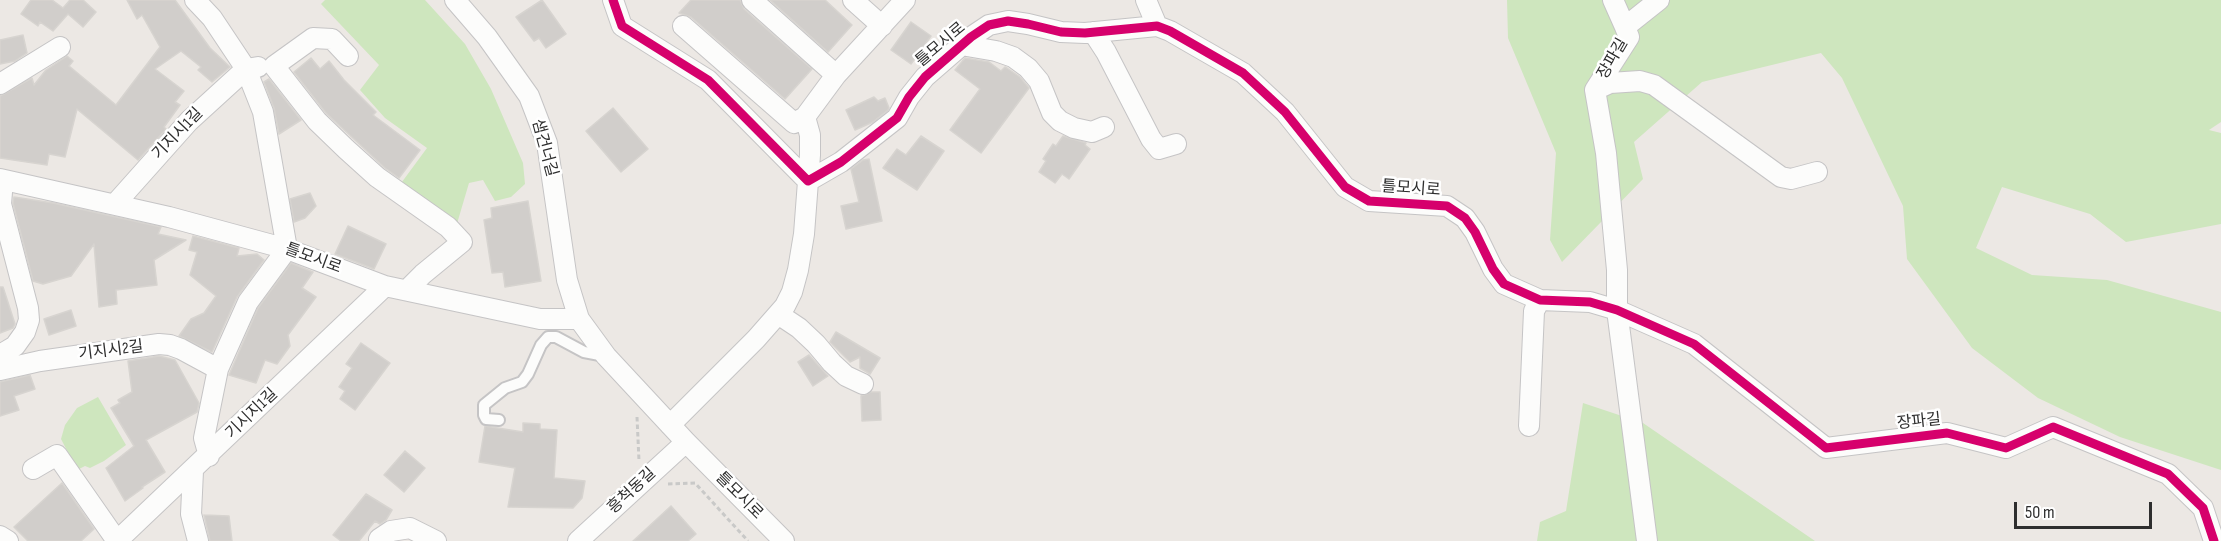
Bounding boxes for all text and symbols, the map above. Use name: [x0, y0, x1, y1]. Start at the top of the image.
street label: 틀모시로: [912, 19, 970, 71]
street label: 장파길: [1594, 35, 1632, 83]
street label: 기지시1길: [149, 104, 207, 164]
street label: 샘건너길: [527, 117, 561, 179]
street label: 틀모시로: [1381, 177, 1441, 201]
street label: 틀모시로: [282, 240, 344, 278]
street label: 기지시2길: [77, 337, 145, 365]
street label: 기시지1길: [222, 385, 282, 443]
street label: 장파길: [1896, 410, 1942, 434]
street label: 흥척동길: [604, 464, 660, 518]
street label: 틀모시로: [711, 468, 767, 524]
scale bar: [2017, 490, 2155, 528]
text: 50 m: [2025, 502, 2055, 523]

